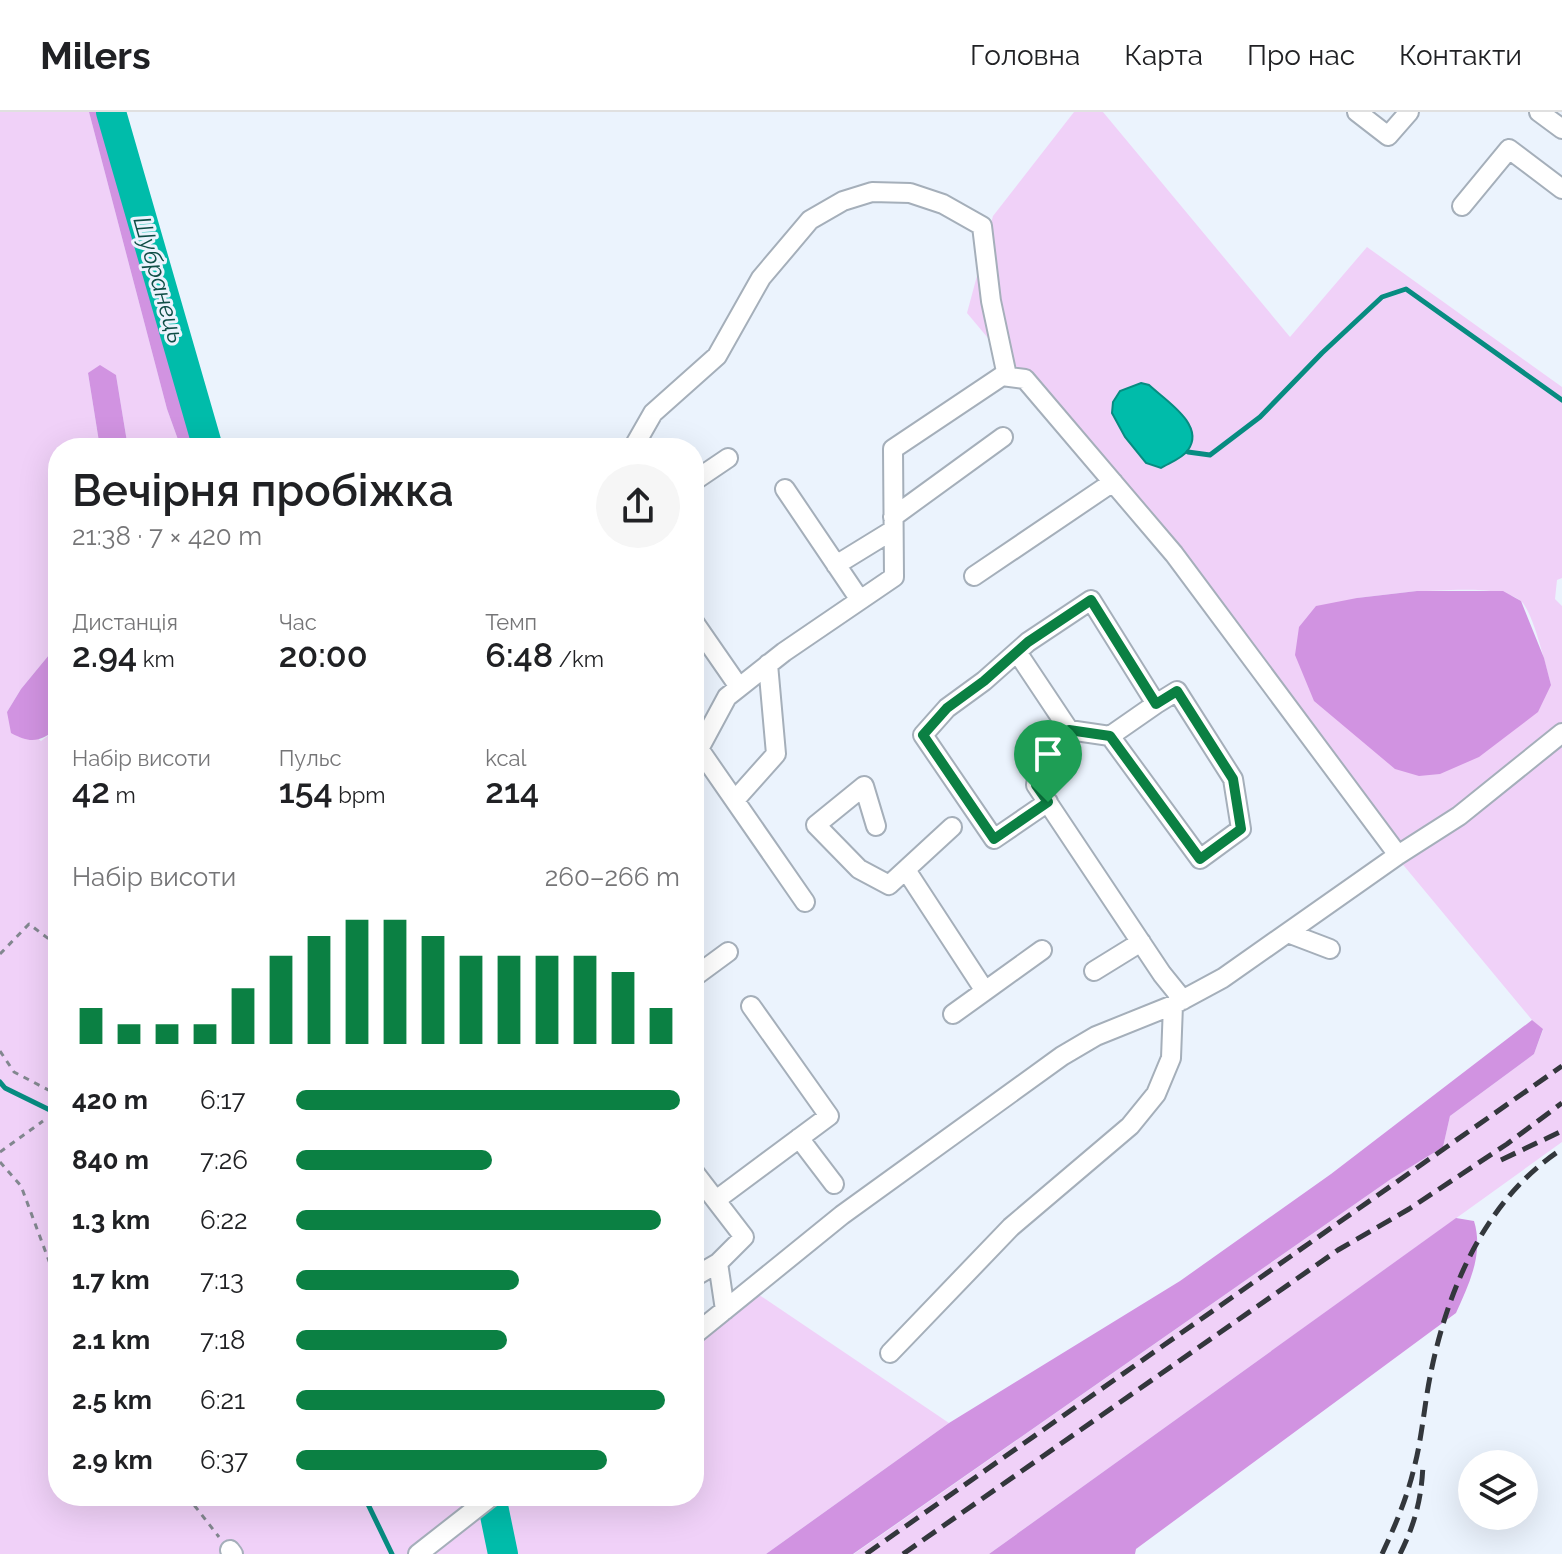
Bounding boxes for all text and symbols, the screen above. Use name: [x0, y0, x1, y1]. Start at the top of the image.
text: Milers: [40, 33, 151, 78]
text: Головна: [970, 39, 1080, 72]
text: Карта: [1124, 39, 1203, 72]
text: Про нас: [1247, 39, 1355, 72]
text: Контакти: [1399, 39, 1522, 72]
water label: Шубранець: [128, 213, 191, 347]
button: share: [596, 464, 680, 548]
text: Вечірня пробіжка: [72, 465, 454, 516]
text: 21:38 · 7 × 420 m: [72, 521, 262, 551]
text: Дистанція: [72, 609, 178, 635]
text: Час: [279, 609, 317, 635]
text: Темп: [485, 609, 537, 635]
text: 2.94: [72, 635, 137, 675]
text: 20:00: [279, 635, 368, 675]
text: 6:48: [485, 635, 553, 675]
text: km: [137, 646, 175, 672]
text: /km: [553, 646, 604, 672]
pin: [1014, 720, 1082, 802]
icon: arrive: [1026, 732, 1070, 776]
text: Набір висоти: [72, 745, 211, 771]
text: Пульс: [279, 745, 342, 771]
text: kcal: [485, 745, 526, 771]
text: 42: [72, 771, 110, 811]
text: 154: [279, 771, 333, 811]
text: 214: [485, 771, 539, 811]
text: m: [110, 782, 136, 808]
text: bpm: [333, 782, 386, 808]
text: Набір висоти: [72, 862, 236, 892]
text: 260–266 m: [545, 862, 680, 892]
text: 420 m: [72, 1085, 148, 1115]
text: 6:17: [200, 1085, 245, 1115]
text: 840 m: [72, 1145, 149, 1175]
text: 7:26: [200, 1145, 248, 1175]
text: 1.3 km: [72, 1205, 150, 1235]
text: 6:22: [200, 1205, 248, 1235]
text: 1.7 km: [72, 1265, 150, 1295]
text: 7:13: [200, 1265, 244, 1295]
text: 2.1 km: [72, 1325, 150, 1355]
text: 7:18: [200, 1325, 245, 1355]
text: 2.5 km: [72, 1385, 152, 1415]
text: 6:21: [200, 1385, 245, 1415]
text: 2.9 km: [72, 1445, 153, 1475]
text: 6:37: [200, 1445, 248, 1475]
map controls: [1458, 1450, 1538, 1530]
button: layers: [1458, 1450, 1538, 1530]

